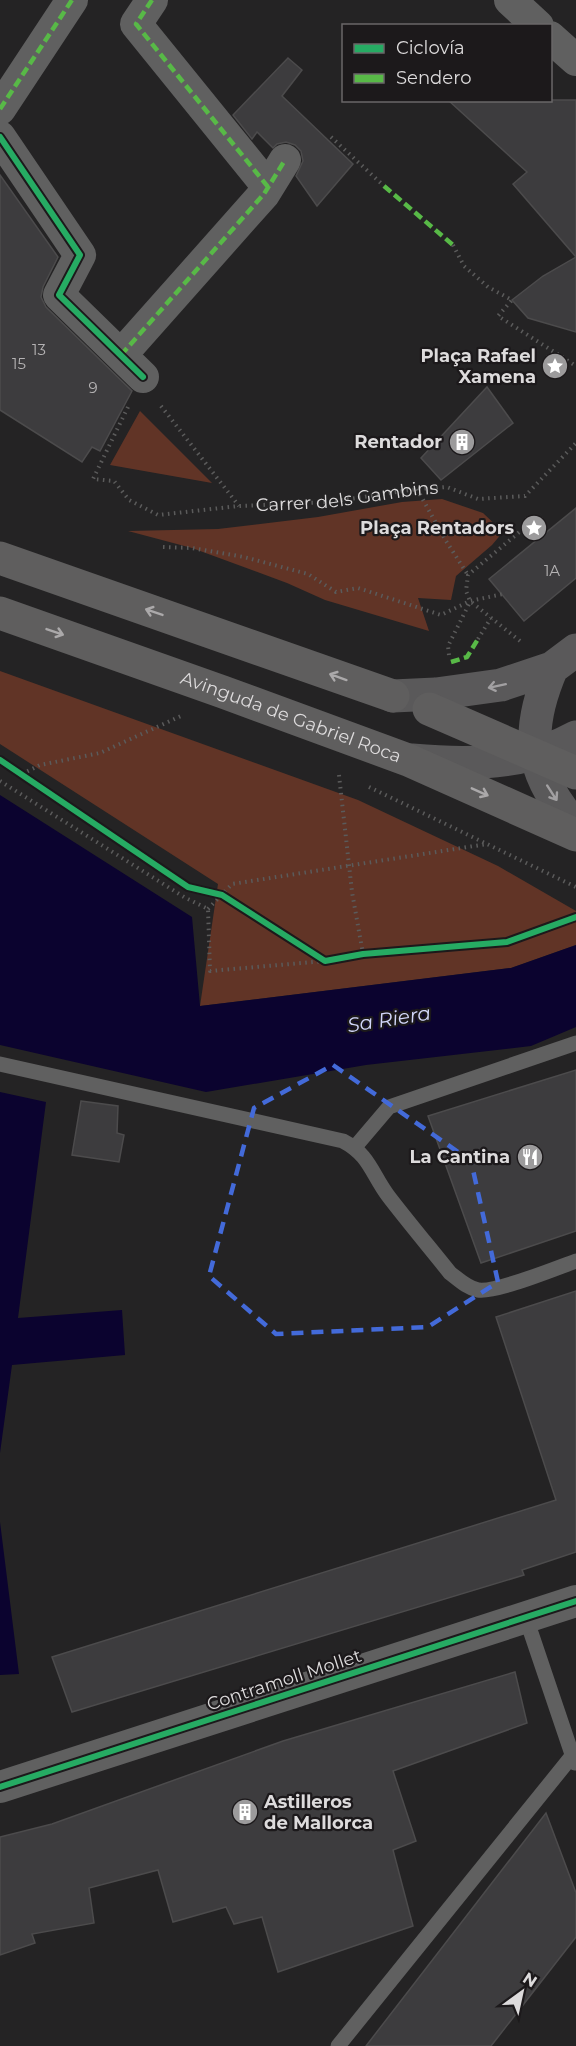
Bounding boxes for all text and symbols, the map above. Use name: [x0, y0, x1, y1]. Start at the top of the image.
legend: [342, 24, 552, 102]
text: Ciclovía: [396, 37, 465, 59]
text: Sendero: [396, 67, 471, 89]
house number: 13: [32, 340, 46, 359]
place label: Plaça Rafael Xamena: [420, 345, 536, 388]
place icon: Plaça Rafael Xamena: [540, 351, 570, 381]
house number: 15: [12, 354, 26, 373]
house number: 9: [88, 378, 98, 397]
building icon: Rentador: [447, 427, 477, 457]
place label: Rentador: [354, 431, 442, 453]
street label: Carrer dels Gambins: [255, 477, 439, 516]
place icon: Plaça Rentadors: [519, 513, 549, 543]
place label: Plaça Rentadors: [360, 517, 514, 539]
house number: 1A: [544, 561, 560, 580]
one-way arrow: [145, 606, 164, 617]
one-way arrow: [45, 627, 64, 638]
street label: Avinguda de Gabriel Roca: [178, 667, 404, 768]
one-way arrow: [329, 670, 348, 681]
one-way arrow: [487, 680, 506, 692]
one-way arrow: [546, 784, 558, 801]
one-way arrow: [471, 787, 489, 799]
water label: Sa Riera: [345, 1001, 433, 1037]
restaurant icon: La Cantina: [515, 1142, 545, 1172]
place label: La Cantina: [410, 1146, 510, 1168]
street label: Contramoll Mollet: [204, 1645, 364, 1715]
place label: Astilleros de Mallorca: [263, 1791, 373, 1834]
building icon: Astilleros de Mallorca: [230, 1797, 260, 1827]
north arrow: [492, 1962, 552, 2022]
text: N: [519, 1968, 540, 1991]

